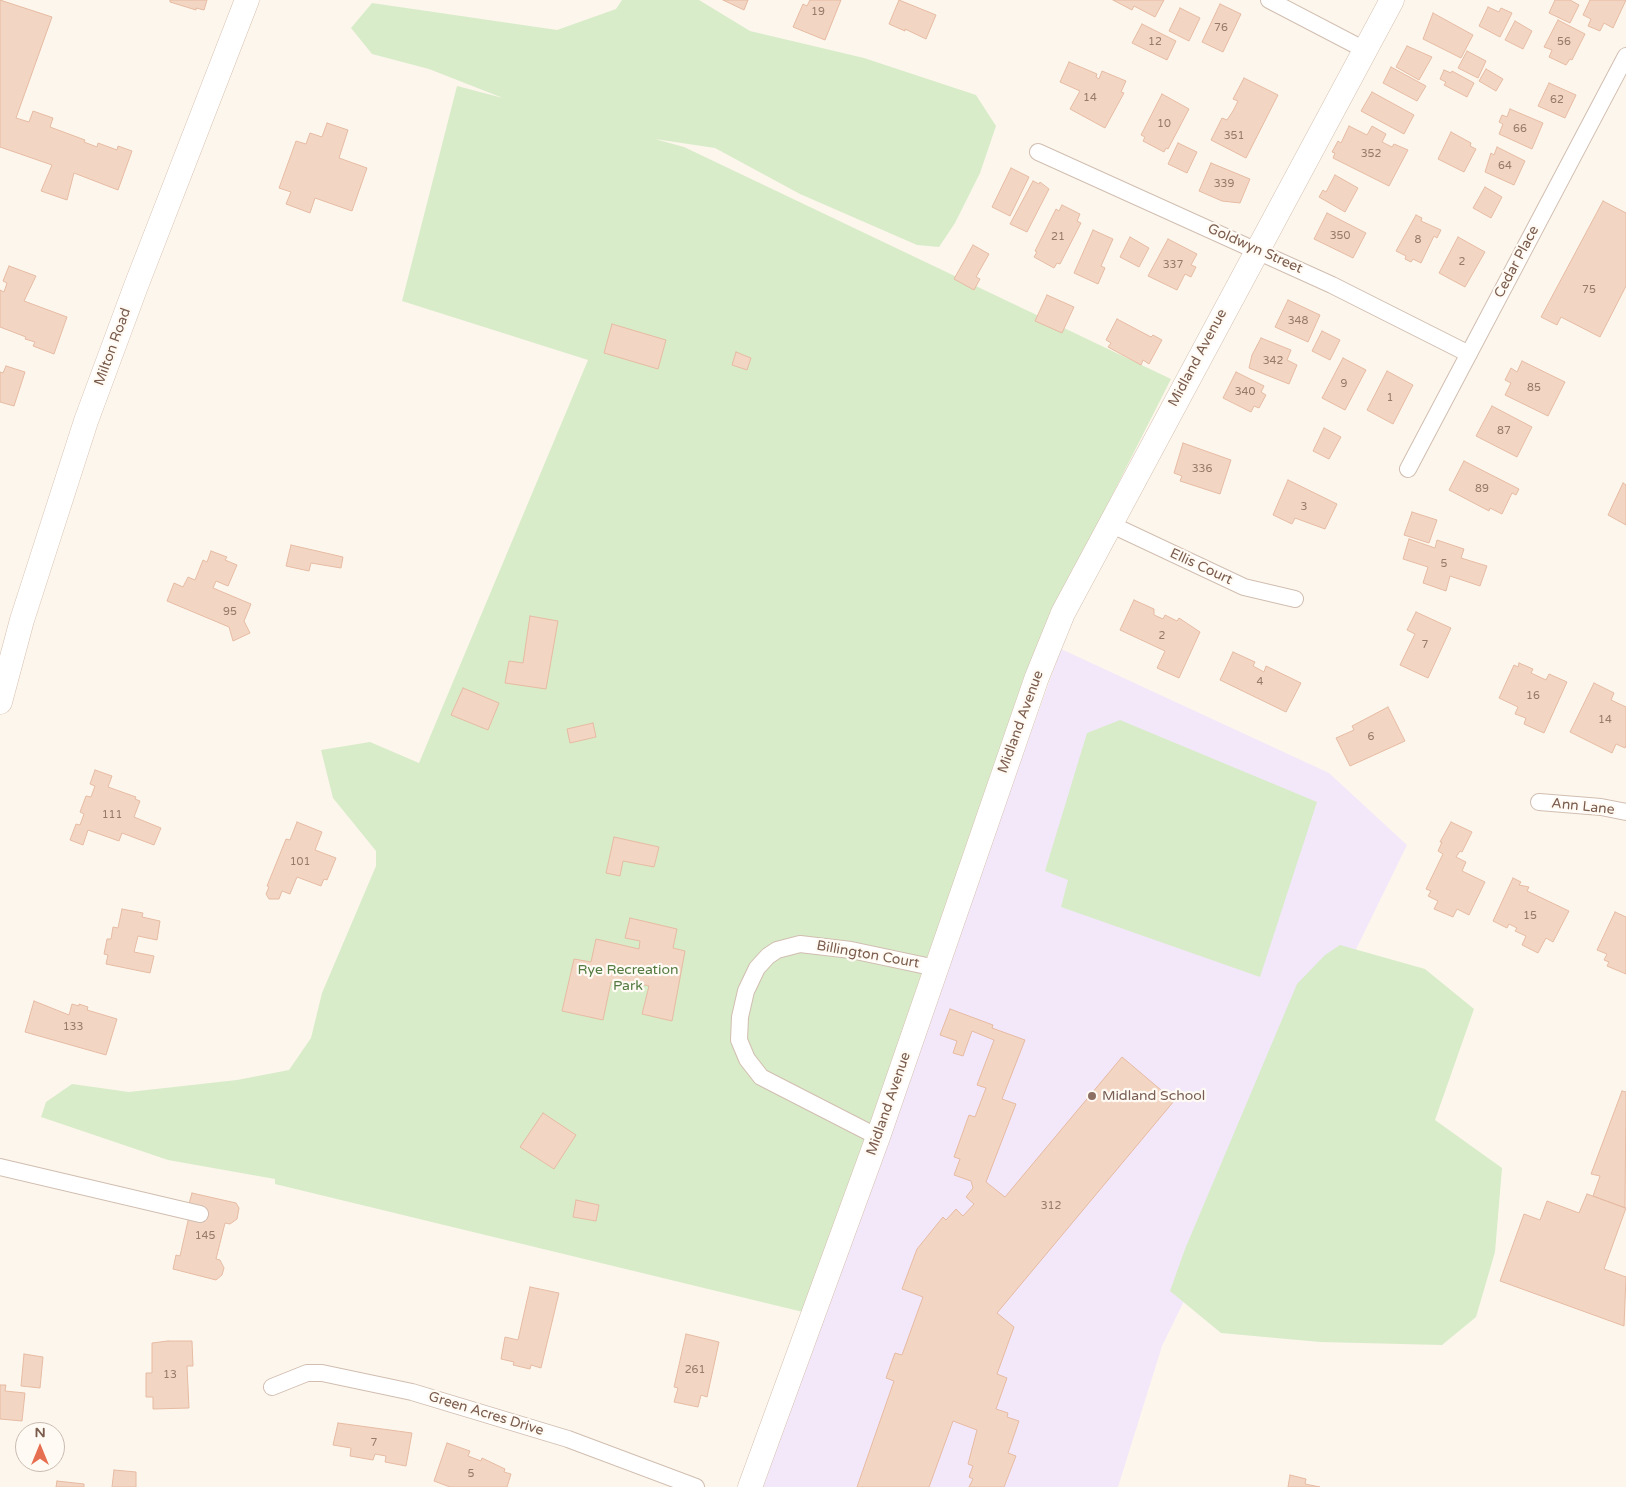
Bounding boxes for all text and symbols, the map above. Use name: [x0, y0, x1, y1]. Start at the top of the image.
house number: 19: [811, 5, 825, 19]
house number: 76: [1214, 21, 1228, 35]
house number: 12: [1148, 35, 1162, 49]
house number: 56: [1557, 35, 1571, 49]
house number: 14: [1083, 91, 1097, 105]
house number: 62: [1550, 93, 1564, 107]
house number: 10: [1157, 117, 1171, 131]
house number: 66: [1513, 122, 1527, 136]
house number: 351: [1224, 129, 1244, 143]
house number: 352: [1361, 147, 1381, 161]
house number: 64: [1498, 159, 1512, 173]
house number: 339: [1214, 177, 1234, 191]
street label: Goldwyn Street: [1205, 221, 1305, 277]
street label: Cedar Place: [1491, 223, 1543, 301]
house number: 350: [1330, 229, 1350, 243]
house number: 21: [1051, 230, 1065, 244]
house number: 8: [1415, 233, 1421, 247]
house number: 2: [1459, 255, 1465, 269]
house number: 337: [1163, 258, 1183, 272]
house number: 75: [1582, 283, 1596, 297]
street label: Milton Road: [91, 306, 135, 388]
street label: Midland Avenue: [1165, 306, 1231, 410]
house number: 348: [1288, 314, 1308, 328]
house number: 342: [1263, 354, 1283, 368]
house number: 9: [1341, 377, 1347, 391]
house number: 85: [1527, 381, 1541, 395]
house number: 340: [1235, 385, 1255, 399]
house number: 1: [1387, 391, 1393, 405]
house number: 87: [1497, 424, 1511, 438]
house number: 336: [1192, 462, 1212, 476]
house number: 89: [1475, 482, 1489, 496]
house number: 3: [1301, 500, 1307, 514]
street label: Ellis Court: [1167, 545, 1235, 589]
house number: 5: [1441, 557, 1447, 571]
house number: 95: [223, 605, 237, 619]
house number: 2: [1159, 629, 1165, 643]
house number: 7: [1422, 638, 1428, 652]
street label: Midland Avenue: [995, 668, 1047, 776]
house number: 4: [1257, 675, 1263, 689]
house number: 16: [1526, 689, 1540, 703]
house number: 14: [1598, 713, 1612, 727]
house number: 6: [1368, 730, 1374, 744]
street label: Ann Lane: [1551, 795, 1615, 819]
house number: 111: [102, 808, 122, 822]
house number: 101: [290, 855, 310, 869]
house number: 15: [1523, 909, 1537, 923]
street label: Billington Court: [815, 938, 921, 972]
park label: Rye Recreation Park: [578, 962, 678, 994]
house number: 133: [63, 1020, 83, 1034]
street label: Midland Avenue: [863, 1050, 915, 1158]
place label: Midland School: [1102, 1088, 1205, 1104]
marker: Midland School: [1086, 1090, 1098, 1102]
house number: 312: [1041, 1199, 1061, 1213]
house number: 145: [195, 1229, 215, 1243]
house number: 261: [685, 1363, 705, 1377]
house number: 13: [163, 1368, 177, 1382]
street label: Green Acres Drive: [426, 1389, 546, 1439]
north arrow: [15, 1422, 65, 1472]
text: N: [34, 1424, 46, 1441]
house number: 7: [371, 1436, 377, 1450]
house number: 5: [468, 1467, 474, 1481]

